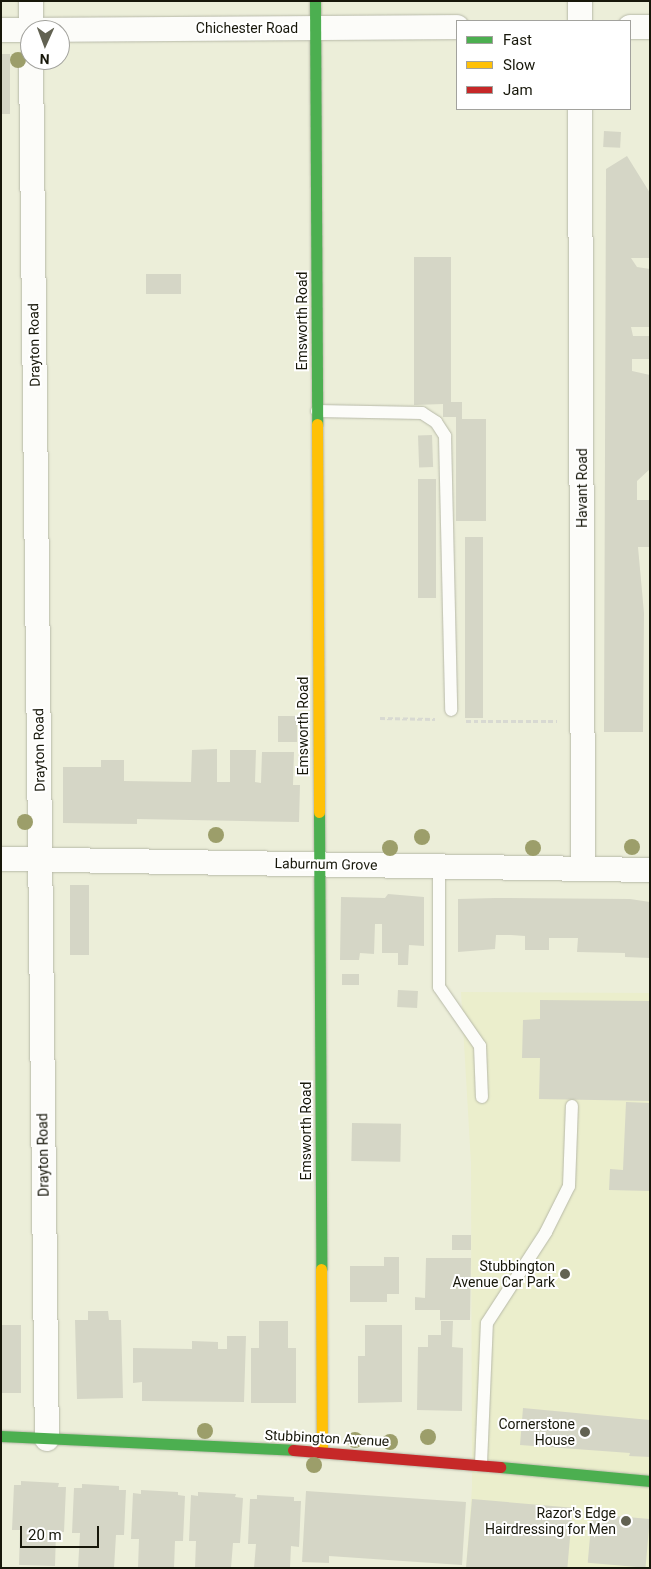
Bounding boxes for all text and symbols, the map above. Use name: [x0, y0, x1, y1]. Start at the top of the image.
north arrow: [20, 20, 70, 70]
street label: Chichester Road: [196, 20, 298, 36]
legend: [456, 20, 631, 110]
text: Fast: [503, 31, 532, 49]
text: N: [39, 51, 50, 67]
text: Slow: [503, 56, 535, 74]
text: Jam: [503, 81, 533, 99]
street label: Emsworth Road: [294, 272, 310, 370]
street label: Drayton Road: [25, 303, 43, 387]
street label: Havant Road: [574, 448, 590, 528]
street label: Emsworth Road: [295, 677, 311, 775]
street label: Drayton Road: [30, 708, 48, 792]
street label: Laburnum Grove: [274, 855, 378, 873]
street label: Emsworth Road: [298, 1082, 314, 1180]
street label: Drayton Road: [34, 1113, 52, 1197]
place label: Stubbington Avenue Car Park: [453, 1258, 555, 1290]
marker: Stubbington Avenue Car Park: [559, 1268, 571, 1280]
place label: Cornerstone House: [498, 1416, 575, 1448]
street label: Stubbington Avenue: [264, 1426, 390, 1450]
marker: Cornerstone House: [579, 1426, 591, 1438]
place label: Razor's Edge Hairdressing for Men: [485, 1505, 616, 1538]
marker: Razor's Edge Hairdressing for Men: [620, 1515, 632, 1527]
scale bar: [22, 1516, 101, 1548]
text: 20 m: [28, 1526, 62, 1544]

